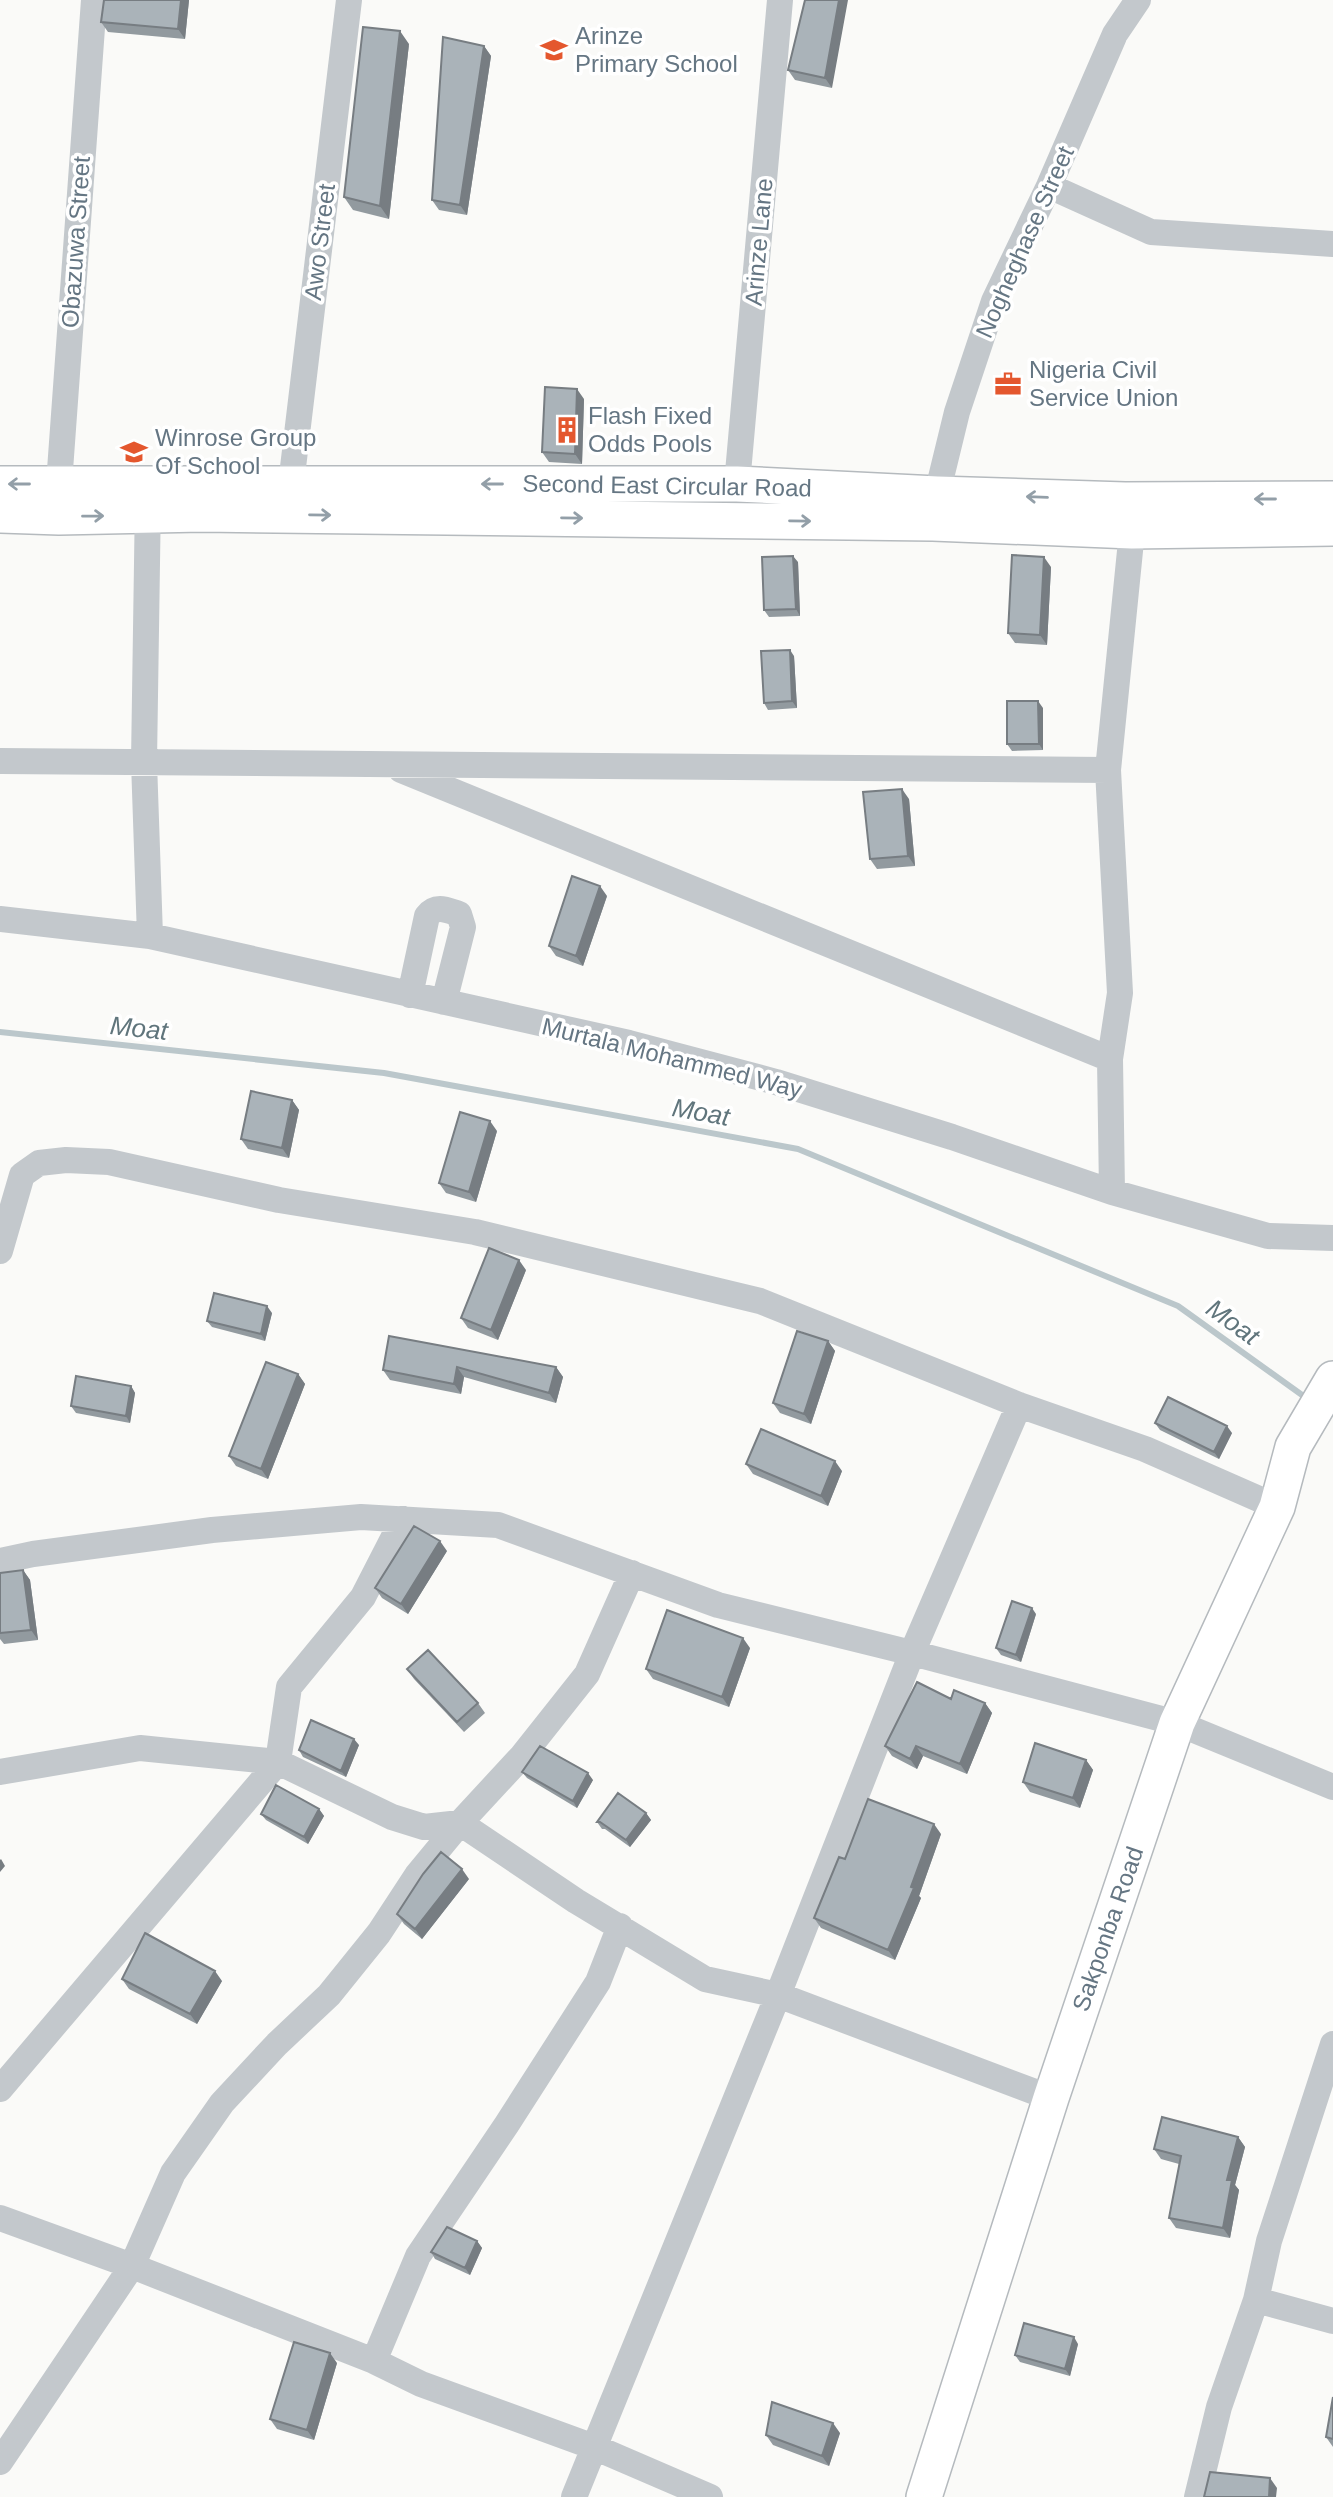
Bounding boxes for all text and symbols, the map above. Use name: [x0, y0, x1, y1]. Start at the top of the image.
place label: Arinze Primary School: [575, 22, 738, 77]
school or university icon: Arinze Primary School: [539, 35, 569, 65]
street label: Nogheghase Street: [970, 142, 1079, 342]
street label: Obazuwa Street: [56, 155, 95, 329]
street label: Arinze Lane: [739, 177, 778, 307]
street label: Awo Street: [299, 182, 340, 302]
place label: Nigeria Civil Service Union: [1029, 356, 1178, 411]
office icon: Nigeria Civil Service Union: [993, 369, 1023, 399]
place label: Flash Fixed Odds Pools: [588, 402, 712, 457]
building icon: Flash Fixed Odds Pools: [552, 415, 582, 445]
place label: Winrose Group Of School: [155, 424, 316, 479]
school or university icon: Winrose Group Of School: [119, 437, 149, 467]
street label: Second East Circular Road: [522, 469, 812, 502]
one-way arrow: [8, 477, 31, 491]
one-way arrow: [480, 477, 503, 491]
one-way arrow: [1026, 491, 1049, 504]
one-way arrow: [1254, 492, 1277, 506]
one-way arrow: [81, 509, 104, 523]
one-way arrow: [308, 509, 331, 522]
one-way arrow: [560, 511, 583, 525]
one-way arrow: [788, 514, 811, 528]
water label: Moat: [109, 1010, 171, 1046]
street label: Murtala Mohammed Way: [539, 1012, 805, 1103]
water label: Moat: [670, 1092, 734, 1132]
water label: Moat: [1201, 1293, 1267, 1352]
street label: Sakponba Road: [1067, 1843, 1148, 2015]

